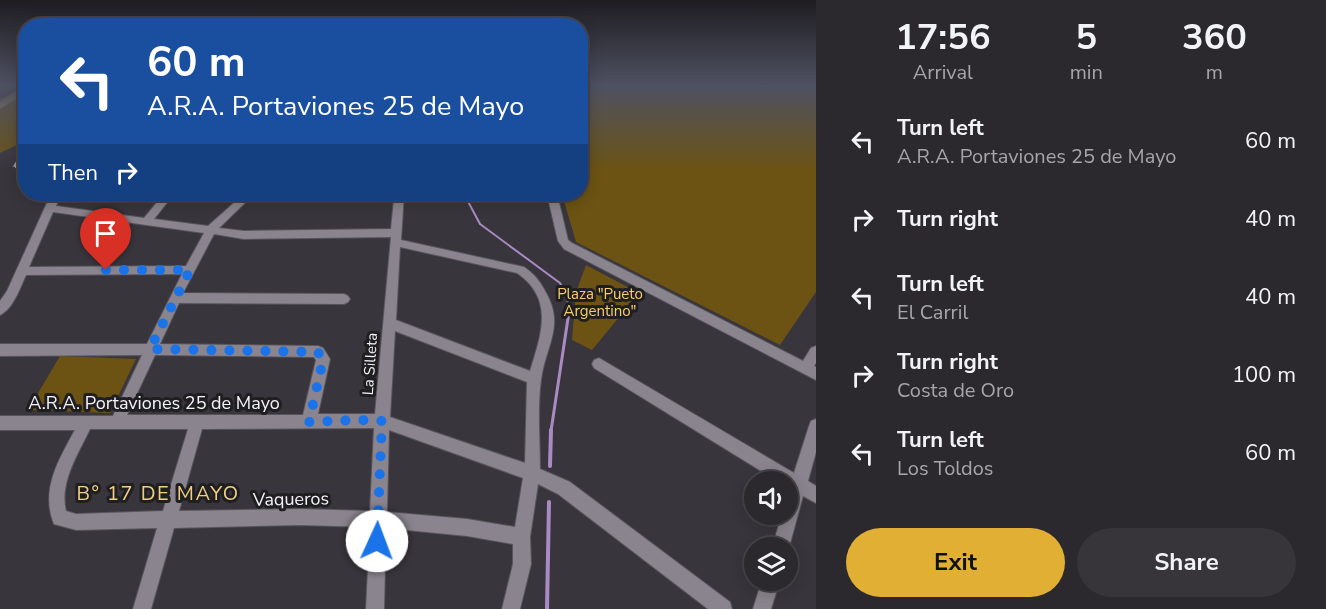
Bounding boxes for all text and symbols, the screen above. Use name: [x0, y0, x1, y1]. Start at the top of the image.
text: 17:56: [895, 13, 991, 62]
text: 5: [1075, 13, 1097, 62]
text: 360: [1182, 13, 1247, 62]
text: 60 m: [147, 34, 246, 91]
icon: left: [48, 42, 126, 120]
text: Arrival: [913, 59, 973, 86]
text: min: [1070, 59, 1103, 86]
text: m: [1206, 59, 1223, 86]
text: A.R.A. Portaviones 25 de Mayo: [147, 88, 524, 125]
text: Turn left: [897, 113, 984, 143]
icon: left: [846, 125, 879, 158]
text: 60 m: [1245, 126, 1296, 156]
text: A.R.A. Portaviones 25 de Mayo: [897, 143, 1176, 170]
icon: right: [110, 156, 143, 189]
text: Then: [48, 158, 98, 188]
icon: right: [846, 203, 879, 236]
text: Turn right: [897, 204, 998, 234]
text: 40 m: [1245, 204, 1296, 234]
pin: [80, 208, 131, 270]
icon: arrive: [89, 217, 122, 250]
text: Turn left: [897, 269, 984, 299]
icon: left: [846, 281, 879, 314]
text: 40 m: [1245, 282, 1296, 312]
park label: Plaza "Pueto Argentino": [557, 284, 643, 321]
text: El Carril: [897, 299, 968, 326]
street label: La Silleta: [358, 332, 382, 396]
text: Turn right: [897, 347, 998, 377]
icon: right: [846, 359, 879, 392]
text: 100 m: [1232, 360, 1296, 390]
text: Costa de Oro: [897, 377, 1014, 404]
street label: A.R.A. Portaviones 25 de Mayo: [28, 391, 280, 415]
text: Turn left: [897, 425, 984, 455]
icon: left: [846, 437, 879, 470]
text: 60 m: [1245, 438, 1296, 468]
text: Los Toldos: [897, 455, 994, 482]
map controls: [744, 471, 798, 591]
button: sound: [744, 471, 798, 525]
district label: B° 17 DE MAYO: [76, 480, 240, 507]
street label: Vaqueros: [252, 486, 329, 512]
position arrow: [345, 509, 409, 573]
button: Exit: [846, 528, 1065, 597]
button: Share: [1077, 528, 1296, 597]
button: layers: [744, 537, 798, 591]

